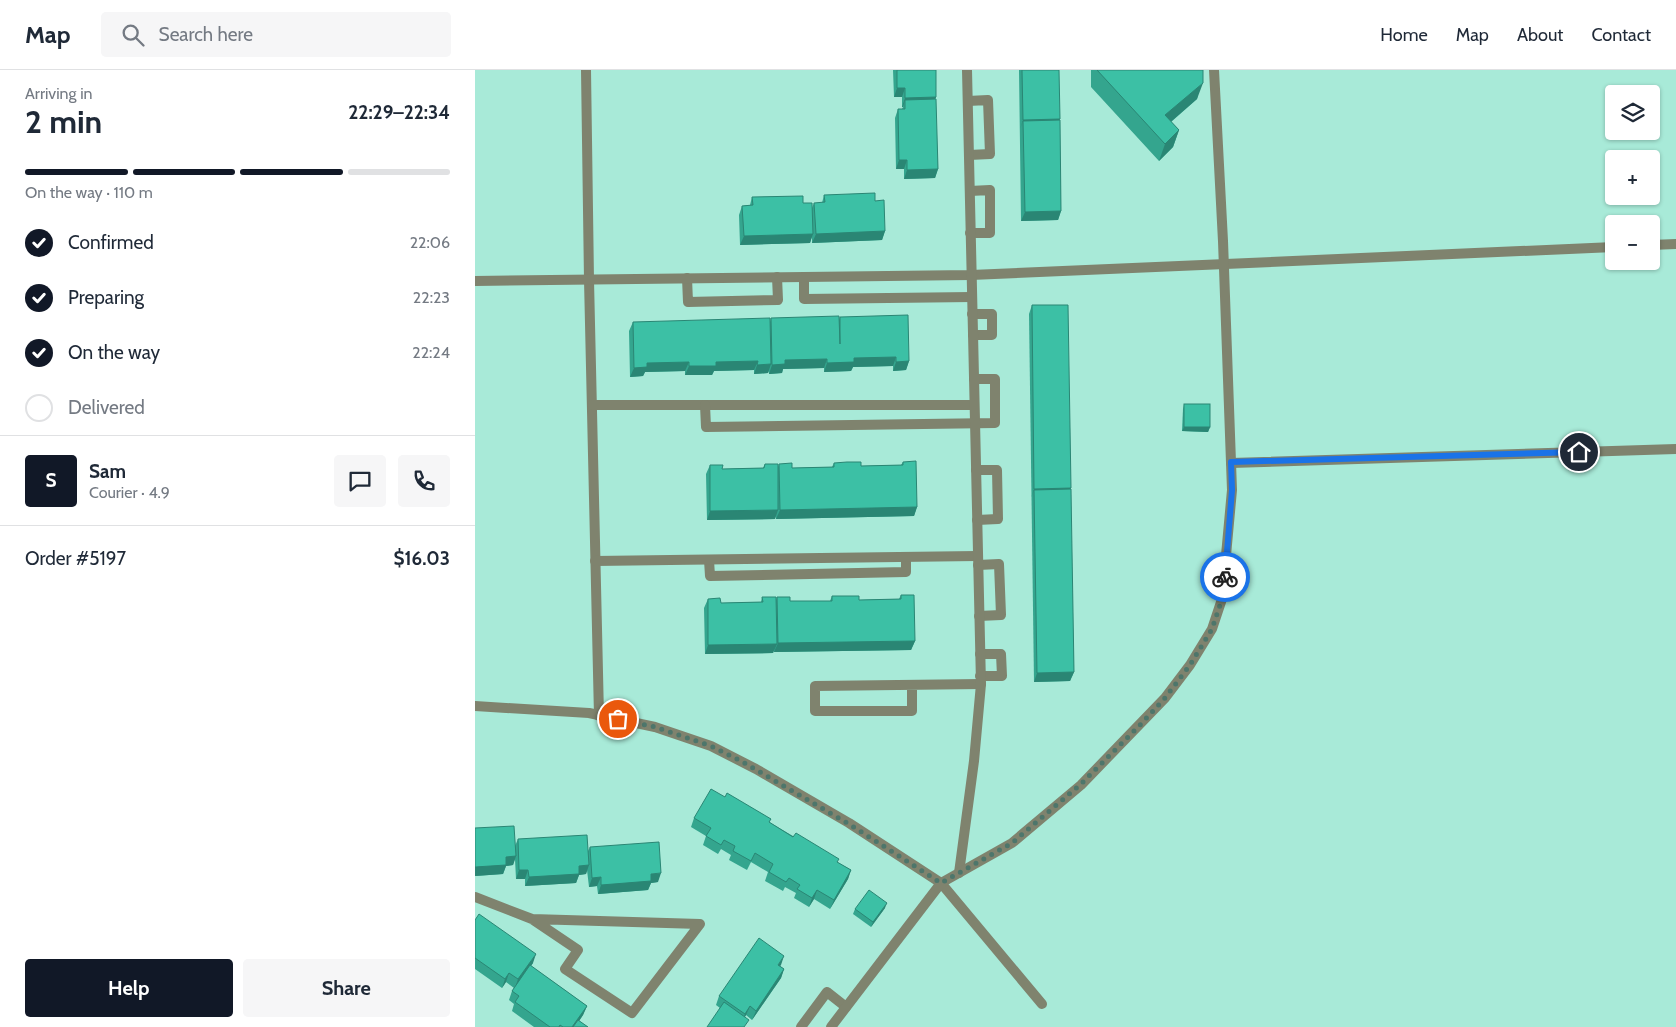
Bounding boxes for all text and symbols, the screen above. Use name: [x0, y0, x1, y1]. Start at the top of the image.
search box: [101, 12, 451, 57]
text: Map: [25, 20, 71, 49]
icon: search: [119, 21, 147, 49]
text: Search here: [159, 23, 253, 46]
text: Home: [1380, 24, 1428, 46]
text: Map: [1456, 24, 1489, 46]
text: About: [1517, 24, 1563, 46]
text: Contact: [1591, 24, 1651, 46]
text: Arriving in: [25, 84, 92, 103]
map controls: [1605, 85, 1660, 270]
button: layers: [1605, 85, 1660, 140]
text: 22:29–22:34: [348, 101, 450, 124]
text: 2 min: [25, 102, 102, 141]
button: +: [1605, 150, 1660, 205]
text: On the way · 110 m: [25, 183, 153, 202]
button: −: [1605, 215, 1660, 270]
icon: check: [25, 229, 53, 257]
text: Confirmed: [68, 231, 154, 254]
text: 22:06: [410, 233, 450, 252]
icon: check: [25, 284, 53, 312]
text: Preparing: [68, 286, 144, 309]
text: 22:23: [413, 288, 450, 307]
icon: check: [25, 339, 53, 367]
text: On the way: [68, 341, 160, 364]
text: 22:24: [412, 343, 450, 362]
text: Delivered: [68, 396, 145, 419]
pin: [1558, 431, 1600, 473]
icon: home: [1565, 438, 1593, 466]
button: chat: [334, 455, 386, 507]
button: phone: [398, 455, 450, 507]
text: Sam: [89, 460, 126, 483]
text: S: [45, 469, 57, 492]
text: Courier · 4.9: [89, 483, 170, 502]
text: Order #5197: [25, 547, 126, 570]
text: $16.03: [394, 547, 450, 570]
courier: [1200, 552, 1250, 602]
icon: bike: [1211, 563, 1239, 591]
pin: [597, 698, 639, 740]
icon: bag: [604, 705, 632, 733]
button: Help: [25, 959, 233, 1017]
button: Share: [243, 959, 450, 1017]

